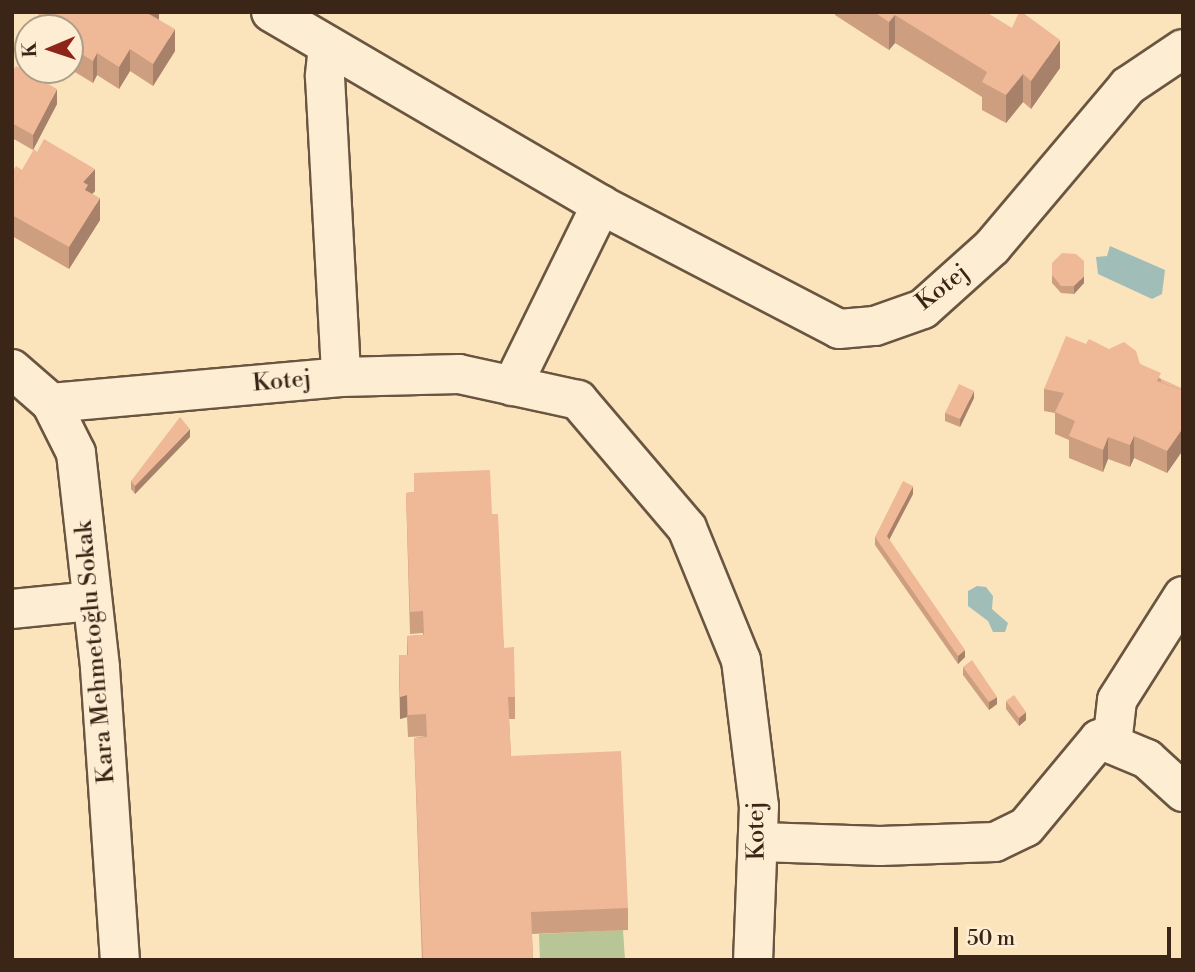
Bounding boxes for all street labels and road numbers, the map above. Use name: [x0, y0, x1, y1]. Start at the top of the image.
street label: Kotej: [911, 259, 975, 317]
street label: Kotej: [251, 365, 313, 399]
street label: Kara Mehmetoğlu Sokak: [70, 519, 122, 785]
street label: Kotej: [742, 801, 772, 861]

